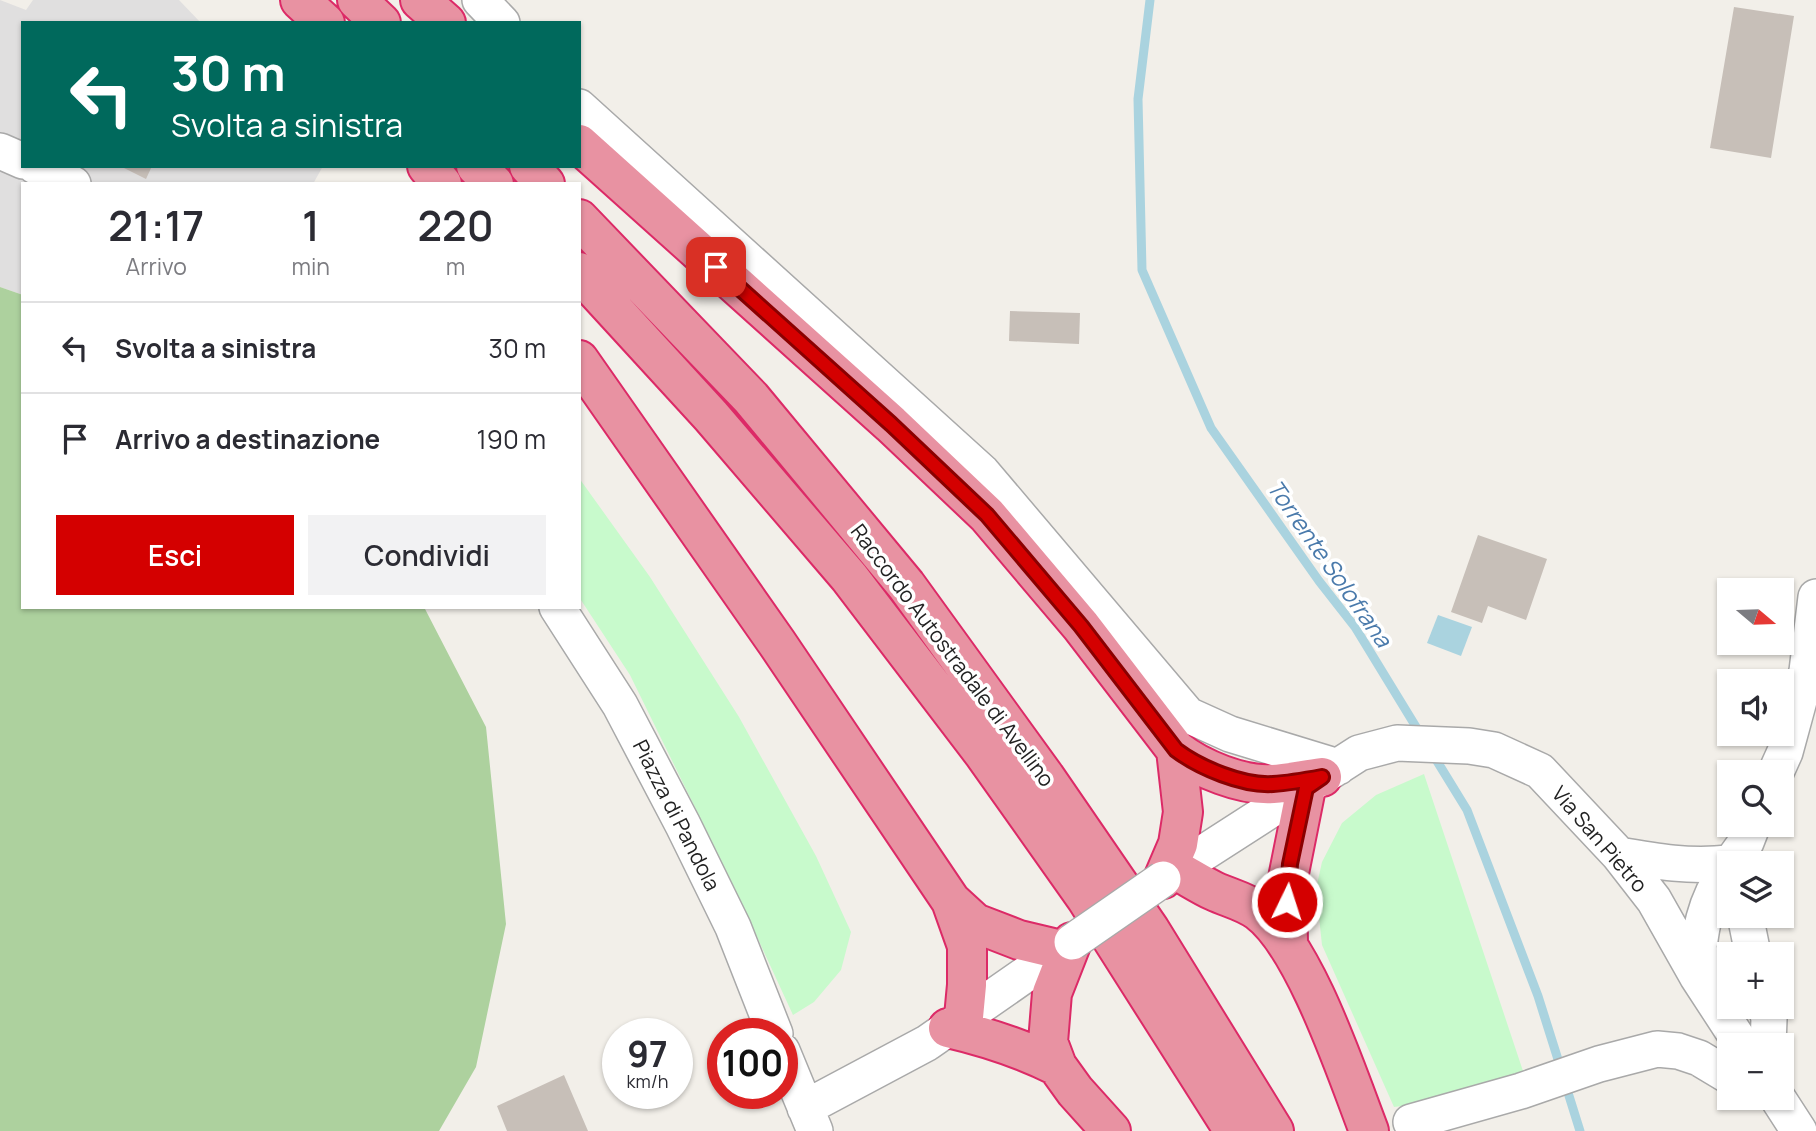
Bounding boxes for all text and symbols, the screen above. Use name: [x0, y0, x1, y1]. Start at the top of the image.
text: 30 m: [171, 39, 286, 106]
icon: left: [56, 49, 147, 140]
text: Svolta a sinistra: [171, 103, 403, 147]
text: 21:17: [108, 196, 204, 254]
text: 1: [302, 196, 320, 254]
text: 220: [417, 196, 494, 254]
pin: [686, 237, 746, 297]
icon: arrive: [697, 248, 735, 286]
text: Arrivo: [126, 250, 187, 282]
text: min: [292, 250, 330, 282]
text: m: [446, 250, 465, 282]
icon: left: [56, 329, 94, 367]
text: Svolta a sinistra: [115, 330, 316, 366]
text: 30 m: [489, 330, 546, 366]
icon: arrive: [56, 420, 94, 458]
text: Arrivo a destinazione: [115, 421, 380, 457]
text: 190 m: [477, 421, 546, 457]
water label: Torrente Solofrana: [1260, 473, 1400, 654]
button: Esci: [56, 515, 294, 595]
button: Condividi: [308, 515, 546, 595]
street label: Raccordo Autostradale di Avellino: [845, 518, 1061, 792]
north arrow: [1717, 578, 1794, 654]
map controls: [1717, 578, 1794, 1110]
button: sound: [1717, 669, 1794, 746]
street label: Piazza di Pandola: [627, 735, 727, 895]
button: search: [1717, 760, 1794, 837]
street label: Via San Pietro: [1546, 780, 1654, 898]
button: layers: [1717, 851, 1794, 928]
position arrow: [1250, 865, 1324, 939]
button: +: [1717, 942, 1794, 1019]
speed limit sign: 100: [707, 1018, 798, 1109]
text: 97: [627, 1030, 668, 1078]
button: −: [1717, 1033, 1794, 1110]
text: km/h: [627, 1069, 668, 1093]

